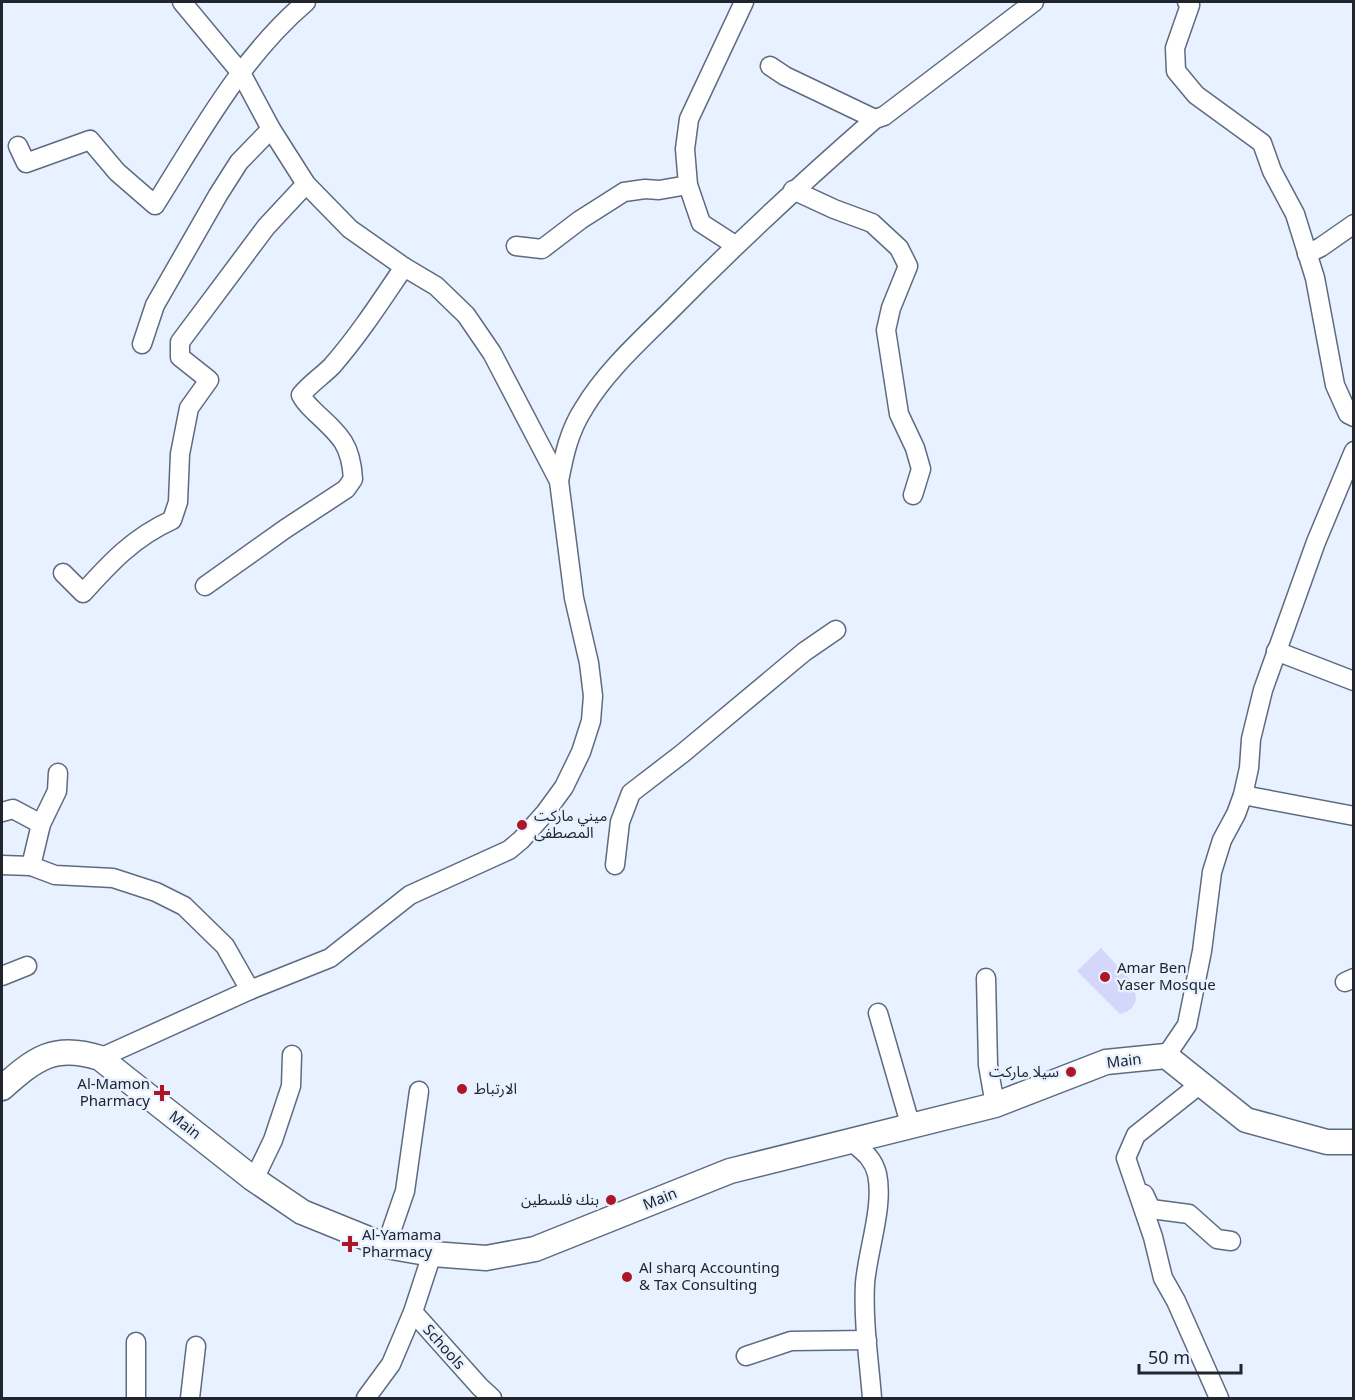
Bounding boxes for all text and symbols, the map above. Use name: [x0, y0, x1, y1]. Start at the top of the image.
place label: ميني ماركت المصطفى: [534, 800, 607, 849]
marker: ميني ماركت المصطفى: [515, 818, 529, 832]
place label: Amar Ben Yaser Mosque: [1117, 952, 1216, 1001]
marker: Amar Ben Yaser Mosque: [1098, 970, 1112, 984]
street label: Main: [1105, 1043, 1143, 1079]
place label: سيلا ماركت: [989, 1056, 1059, 1088]
marker: سيلا ماركت: [1064, 1065, 1078, 1079]
place label: Al-Mamon Pharmacy: [77, 1068, 150, 1117]
place label: الارتباط: [474, 1073, 517, 1105]
marker: الارتباط: [455, 1082, 469, 1096]
marker: Al-Mamon Pharmacy: [155, 1086, 169, 1100]
street label: Main: [161, 1102, 209, 1148]
street label: Main: [638, 1178, 682, 1220]
place label: بنك فلسطين: [521, 1184, 599, 1216]
marker: بنك فلسطين: [604, 1193, 618, 1207]
place label: Al-Yamama Pharmacy: [362, 1219, 441, 1268]
marker: Al-Yamama Pharmacy: [343, 1237, 357, 1251]
place label: Al sharq Accounting & Tax Consulting: [639, 1252, 780, 1301]
marker: Al sharq Accounting & Tax Consulting: [620, 1270, 634, 1284]
street label: Schools: [414, 1316, 474, 1378]
scale bar: [1139, 1337, 1241, 1375]
text: 50 m: [1148, 1339, 1190, 1377]

